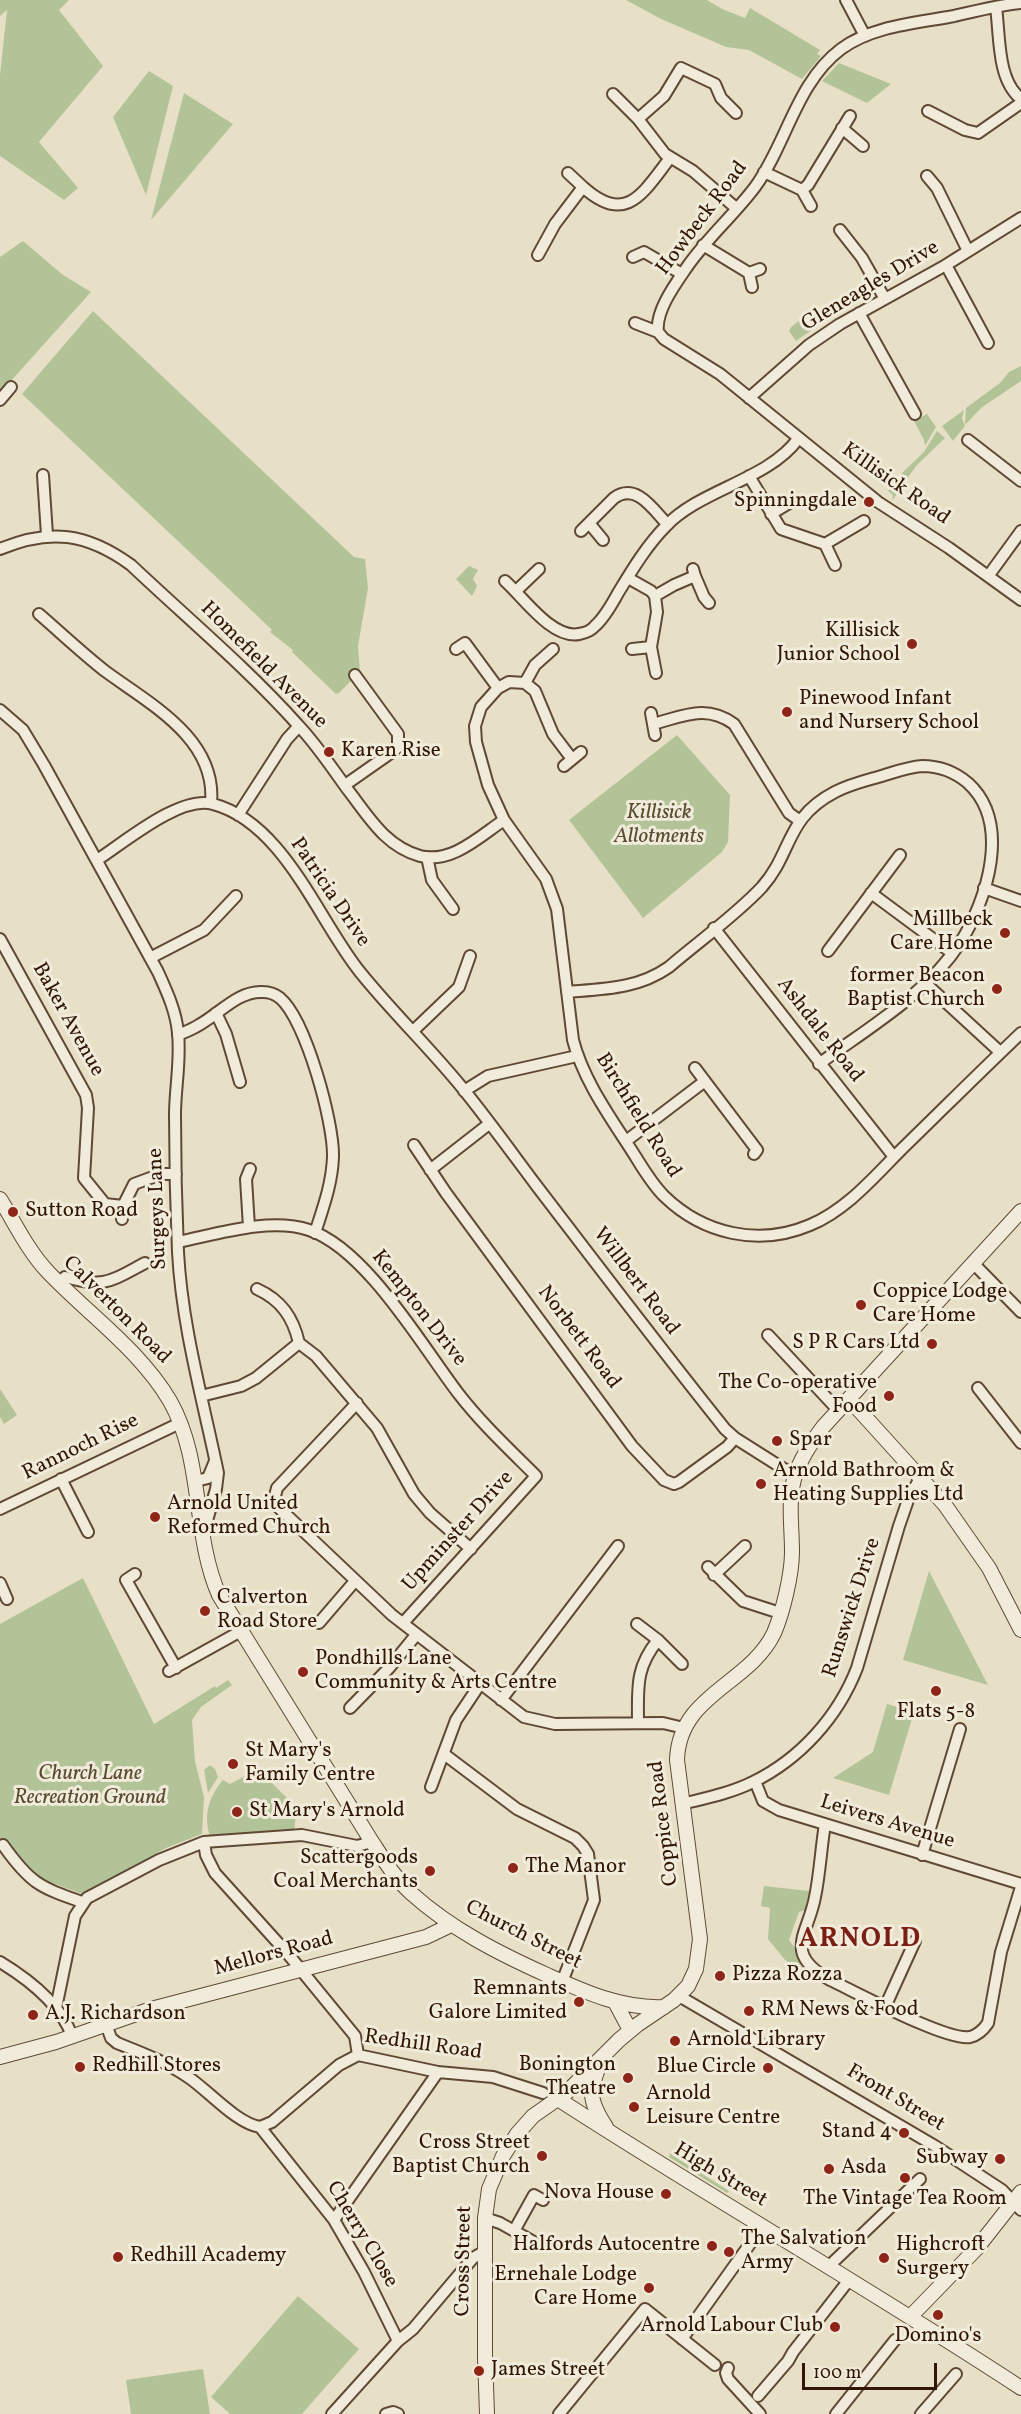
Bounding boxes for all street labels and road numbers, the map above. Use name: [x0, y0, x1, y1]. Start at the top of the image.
street label: Howbeck Road: [652, 157, 754, 281]
street label: Gleneagles Drive: [798, 236, 944, 338]
street label: Killisick Road: [836, 438, 954, 532]
street label: Homefield Avenue: [194, 597, 332, 735]
street label: Patricia Drive: [283, 834, 375, 952]
street label: Baker Avenue: [25, 959, 109, 1081]
street label: Ashdale Road: [770, 973, 868, 1089]
street label: Birchfield Road: [589, 1049, 685, 1183]
street label: Surgeys Lane: [144, 1148, 174, 1270]
street label: Willbert Road: [586, 1223, 684, 1341]
street label: Kempton Drive: [365, 1246, 471, 1372]
street label: Calverton Road: [57, 1252, 175, 1370]
street label: Norbett Road: [531, 1281, 625, 1395]
street label: Rannoch Rise: [19, 1409, 143, 1487]
street label: Upminster Drive: [398, 1466, 520, 1598]
street label: Runswick Drive: [819, 1535, 887, 1681]
street label: Coppice Road: [645, 1759, 685, 1887]
street label: Leivers Avenue: [817, 1791, 957, 1855]
street label: Church Street: [460, 1896, 586, 1976]
street label: Mellors Road: [212, 1927, 336, 1983]
street label: Redhill Road: [362, 2025, 484, 2067]
street label: Front Street: [841, 2060, 949, 2138]
street label: High Street: [669, 2138, 771, 2214]
street label: Cherry Close: [319, 2177, 403, 2293]
street label: Cross Street: [451, 2205, 479, 2317]

